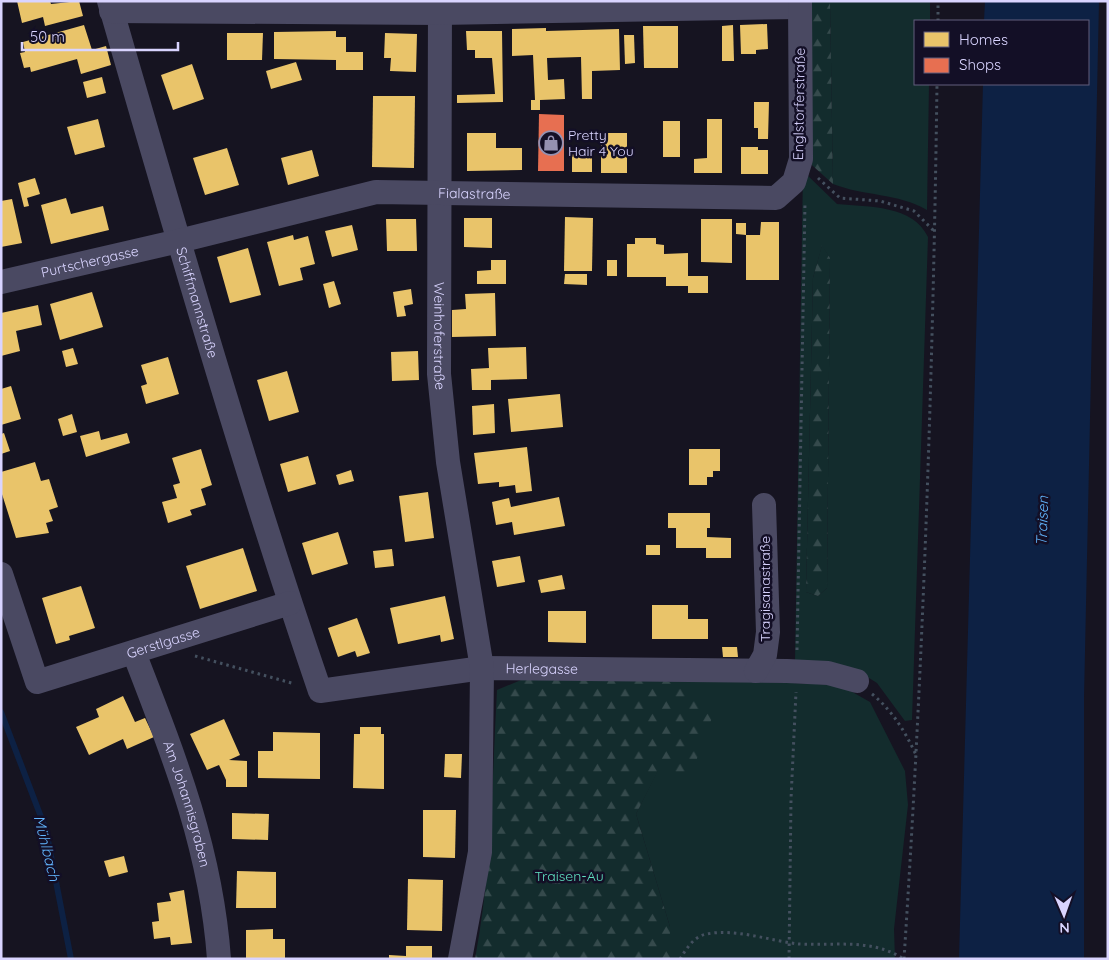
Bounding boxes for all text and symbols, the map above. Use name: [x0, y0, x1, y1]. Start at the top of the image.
scale bar: [22, 20, 179, 52]
legend: [914, 20, 1089, 85]
text: 50 m: [30, 27, 65, 46]
text: Homes: [959, 30, 1008, 49]
street label: Englstorferstraße: [789, 48, 809, 160]
text: Shops: [959, 55, 1001, 74]
place label: Pretty Hair 4 You: [568, 126, 634, 160]
shop icon: Pretty Hair 4 You: [538, 130, 564, 156]
street label: Fialastraße: [438, 184, 511, 203]
street label: Purtschergasse: [39, 242, 140, 282]
street label: Schiffmannstraße: [172, 245, 222, 360]
street label: Weinhoferstraße: [430, 282, 450, 391]
water label: Traisen: [1032, 495, 1052, 546]
street label: Tragisanastraße: [756, 536, 774, 642]
street label: Gerstlgasse: [124, 623, 202, 662]
street label: Herlegasse: [505, 659, 578, 678]
street label: Am Johannisgraben: [159, 738, 214, 869]
water label: Mühlbach: [30, 813, 64, 883]
park label: Traisen-Au: [534, 867, 604, 885]
north arrow: [1039, 890, 1089, 940]
text: N: [1059, 919, 1070, 937]

